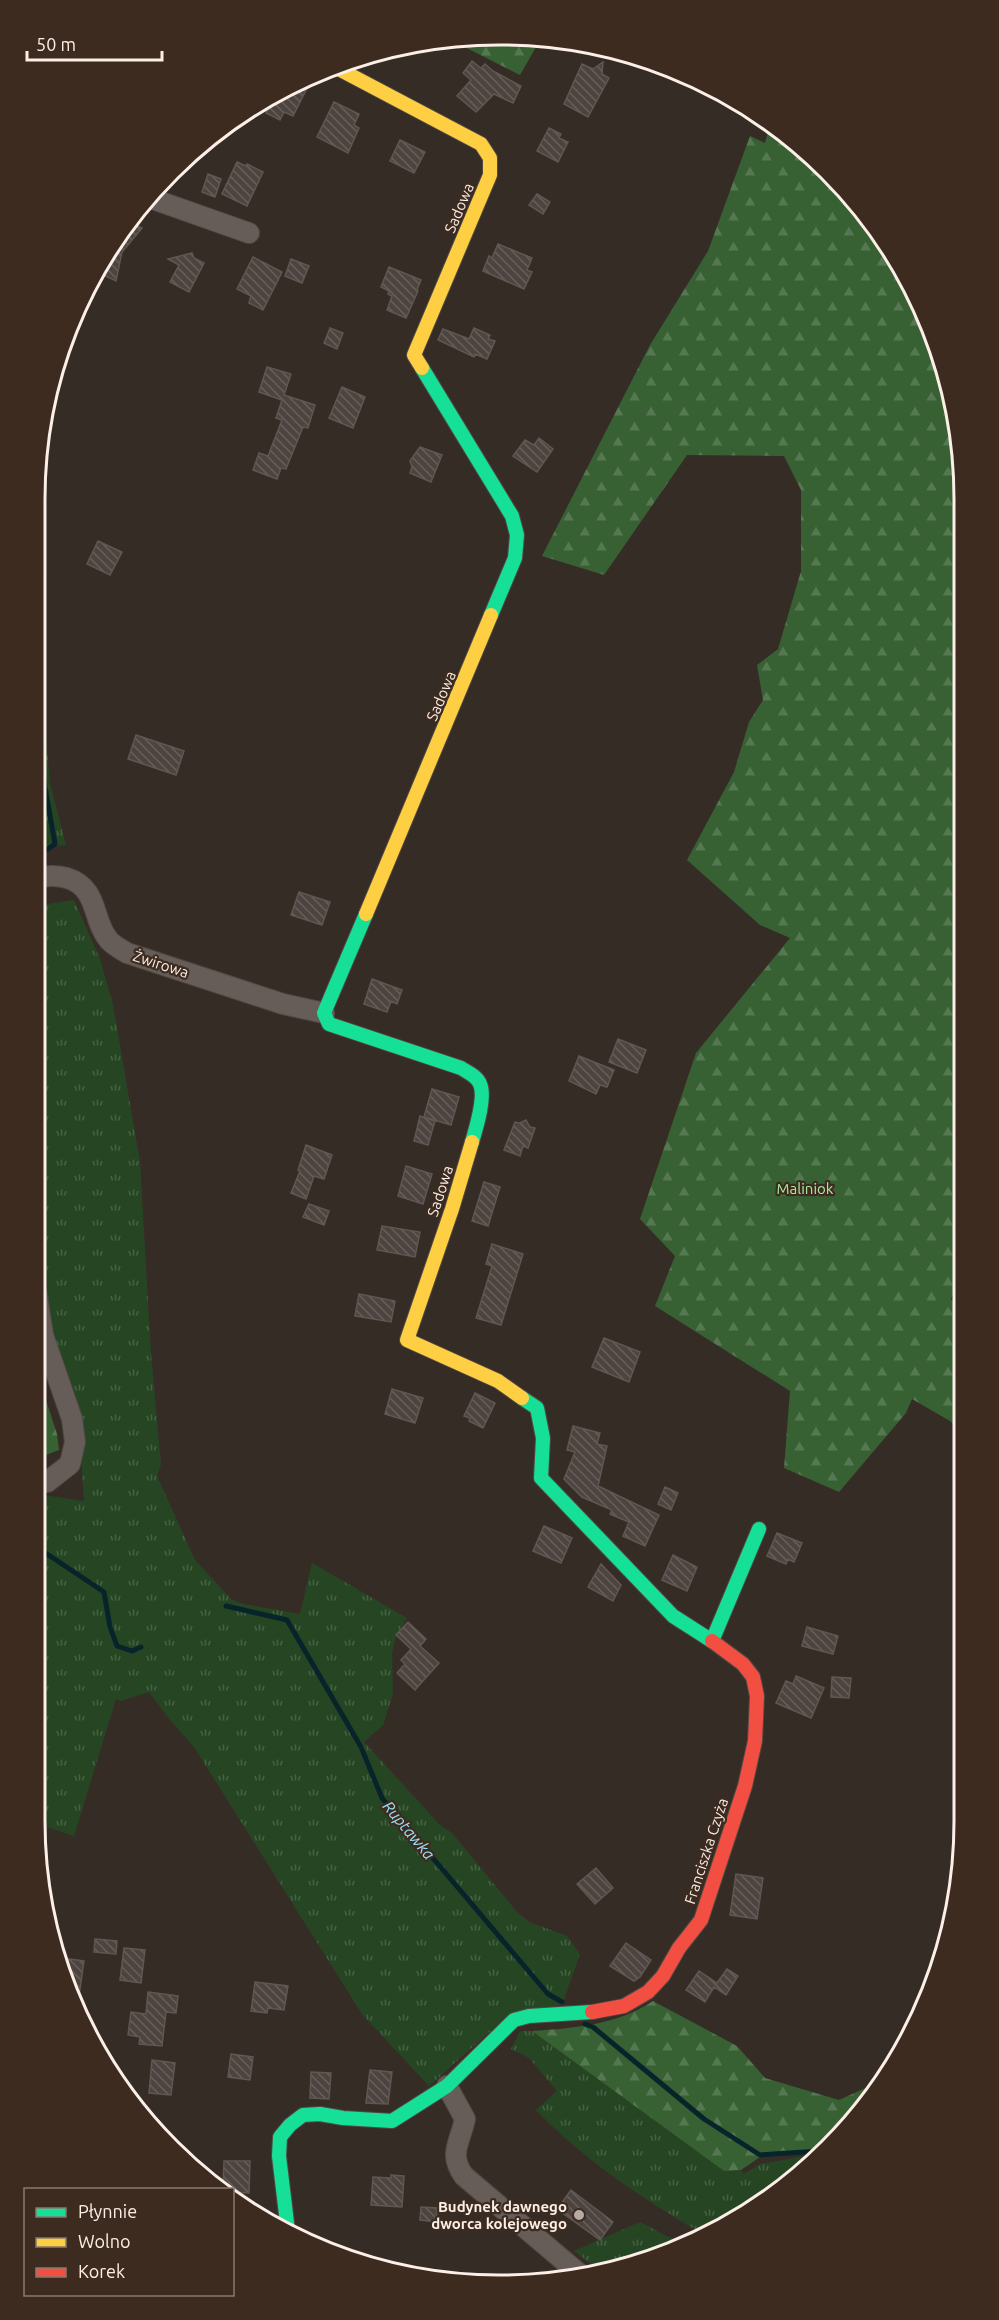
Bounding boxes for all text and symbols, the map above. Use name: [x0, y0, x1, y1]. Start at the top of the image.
scale bar: [27, 24, 162, 62]
text: 50 m: [36, 34, 76, 54]
street label: Sadowa: [441, 181, 477, 235]
street label: Sadowa: [423, 669, 459, 723]
street label: Żwirowa: [131, 947, 191, 981]
street label: Sadowa: [424, 1163, 456, 1219]
park label: Maliniok: [777, 1180, 834, 1197]
street label: Franciszka Czyża: [681, 1796, 731, 1906]
water label: Ruptawka: [379, 1797, 439, 1863]
legend: [24, 2188, 234, 2296]
place label: Budynek dawnego dworca kolejowego: [431, 2198, 567, 2232]
text: Płynnie: [78, 2201, 137, 2221]
marker: Budynek dawnego dworca kolejowego: [572, 2208, 586, 2222]
text: Wolno: [78, 2231, 130, 2251]
text: Korek: [78, 2261, 125, 2281]

